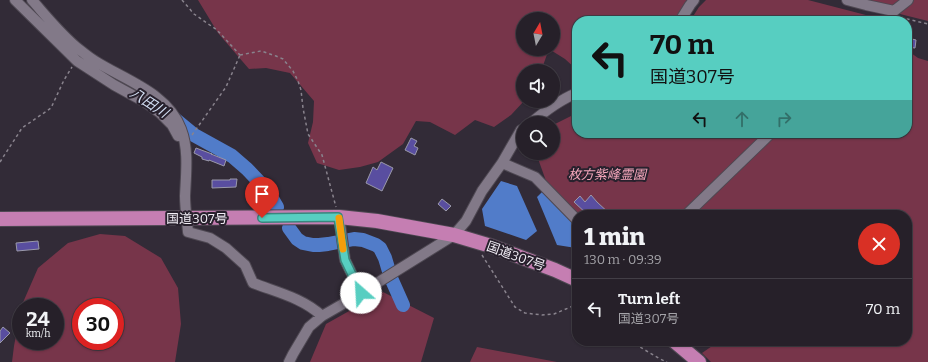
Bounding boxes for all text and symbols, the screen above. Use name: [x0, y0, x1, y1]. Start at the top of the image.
north arrow: [516, 12, 560, 56]
map controls: [516, 12, 560, 160]
text: 70 m: [650, 28, 714, 61]
icon: left: [584, 32, 636, 84]
button: sound: [516, 64, 560, 108]
text: 国道307号: [650, 66, 735, 88]
water label: 八田川: [127, 84, 173, 123]
icon: left: [689, 108, 711, 130]
icon: ahead: [731, 108, 753, 130]
icon: right: [773, 108, 795, 130]
button: search: [516, 116, 560, 160]
park label: 枚方紫峰霊園: [568, 167, 648, 182]
pin: [245, 177, 279, 218]
icon: arrive: [251, 183, 273, 205]
street label: 国道307号: [166, 211, 228, 226]
text: 1 min: [584, 223, 645, 251]
button: close: [858, 223, 900, 265]
street label: 国道307号: [485, 238, 547, 274]
text: 130 m · 09:39: [584, 252, 662, 267]
position arrow: [340, 272, 382, 314]
text: Turn left: [618, 290, 680, 308]
speed limit sign: 30: [72, 298, 124, 350]
icon: left: [584, 298, 606, 320]
text: 70 m: [866, 300, 900, 318]
text: 24: [26, 307, 50, 331]
text: 国道307号: [618, 311, 679, 326]
text: km/h: [26, 328, 50, 340]

